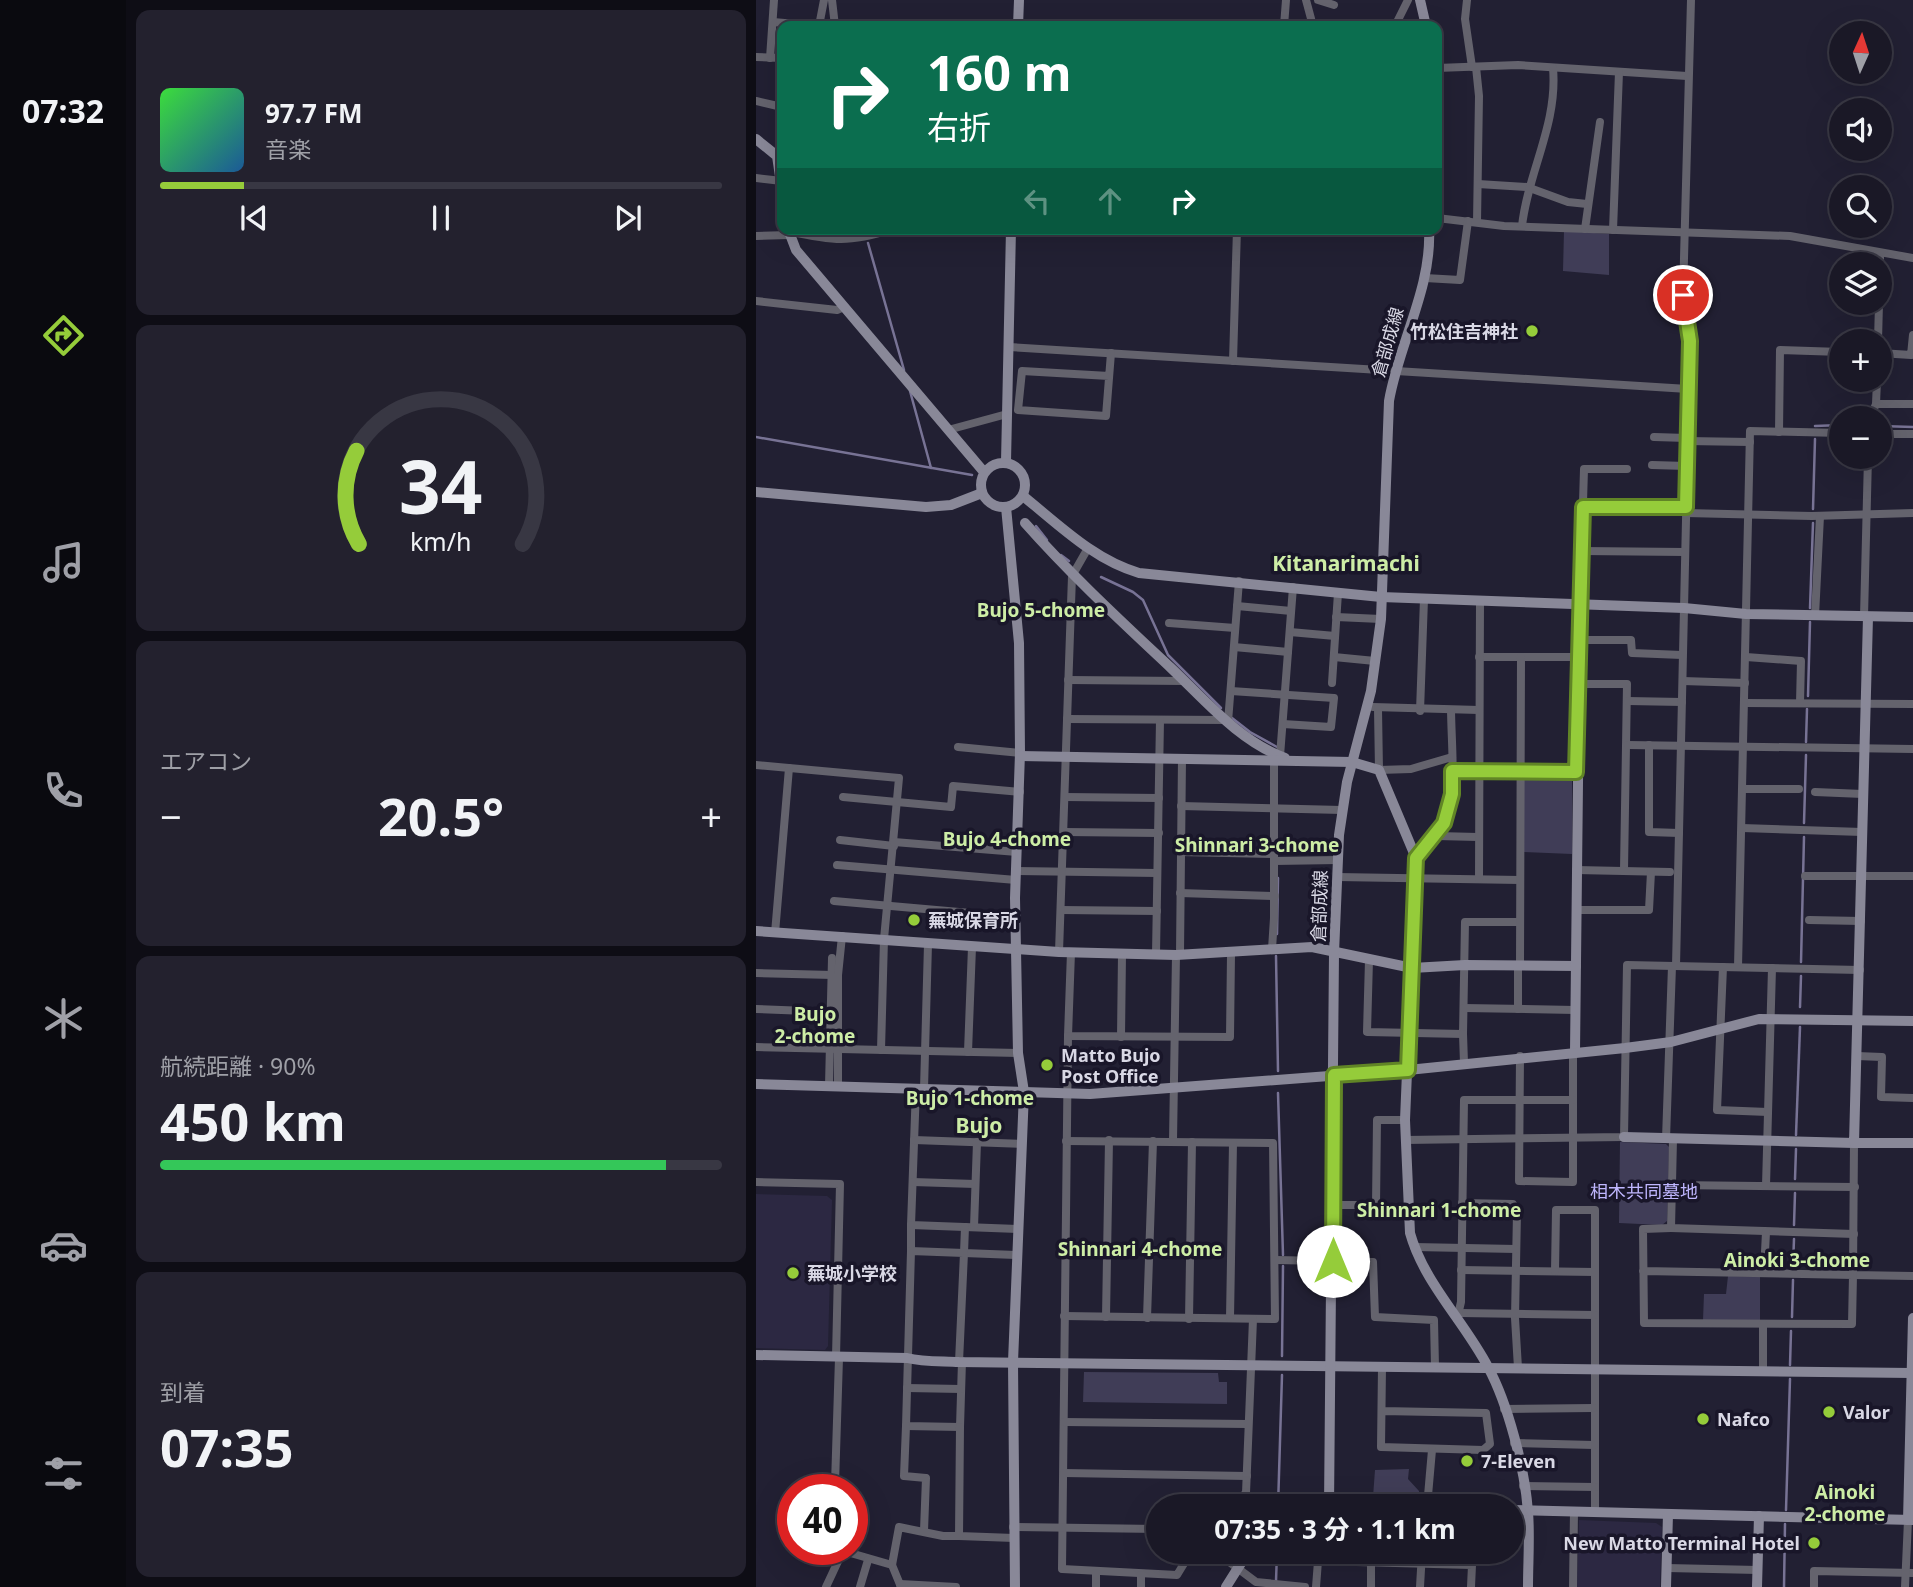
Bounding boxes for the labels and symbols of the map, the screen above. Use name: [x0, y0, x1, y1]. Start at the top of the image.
north arrow: [1829, 21, 1892, 84]
pin: [1653, 265, 1713, 325]
street label: 倉部成線: [1366, 304, 1408, 380]
place label: 竹松住吉神社: [1410, 319, 1518, 343]
marker: 竹松住吉神社: [1524, 323, 1540, 339]
district label: Kitanarimachi: [1272, 549, 1420, 577]
district label: Bujo 5-chome: [977, 597, 1105, 623]
district label: Bujo 4-chome: [943, 826, 1071, 852]
district label: Shinnari 3-chome: [1175, 832, 1339, 858]
street label: 倉部成線: [1306, 870, 1332, 942]
place label: 蕪城保育所: [928, 908, 1018, 932]
marker: 蕪城保育所: [906, 912, 922, 928]
district label: Bujo 2-chome: [775, 1001, 855, 1049]
place label: Matto Bujo Post Office: [1061, 1043, 1161, 1088]
marker: Matto Bujo Post Office: [1039, 1057, 1055, 1073]
district label: Bujo 1-chome: [906, 1085, 1034, 1111]
district label: Bujo: [956, 1111, 1003, 1139]
park label: 相木共同墓地: [1590, 1179, 1698, 1203]
district label: Shinnari 1-chome: [1357, 1197, 1521, 1223]
position arrow: [1296, 1224, 1370, 1298]
district label: Shinnari 4-chome: [1058, 1236, 1222, 1262]
district label: Ainoki 3-chome: [1724, 1247, 1870, 1273]
place label: 蕪城小学校: [807, 1261, 897, 1285]
marker: 蕪城小学校: [785, 1265, 801, 1281]
place label: Valor: [1843, 1400, 1890, 1424]
marker: Valor: [1821, 1404, 1837, 1420]
place label: Nafco: [1717, 1407, 1770, 1431]
marker: Nafco: [1695, 1411, 1711, 1427]
place label: 7-Eleven: [1481, 1449, 1556, 1473]
marker: 7-Eleven: [1459, 1453, 1475, 1469]
speed limit sign: 40: [777, 1474, 868, 1565]
district label: Ainoki 2-chome: [1805, 1479, 1885, 1527]
place label: New Matto Terminal Hotel: [1563, 1531, 1800, 1555]
marker: New Matto Terminal Hotel: [1806, 1535, 1822, 1551]

